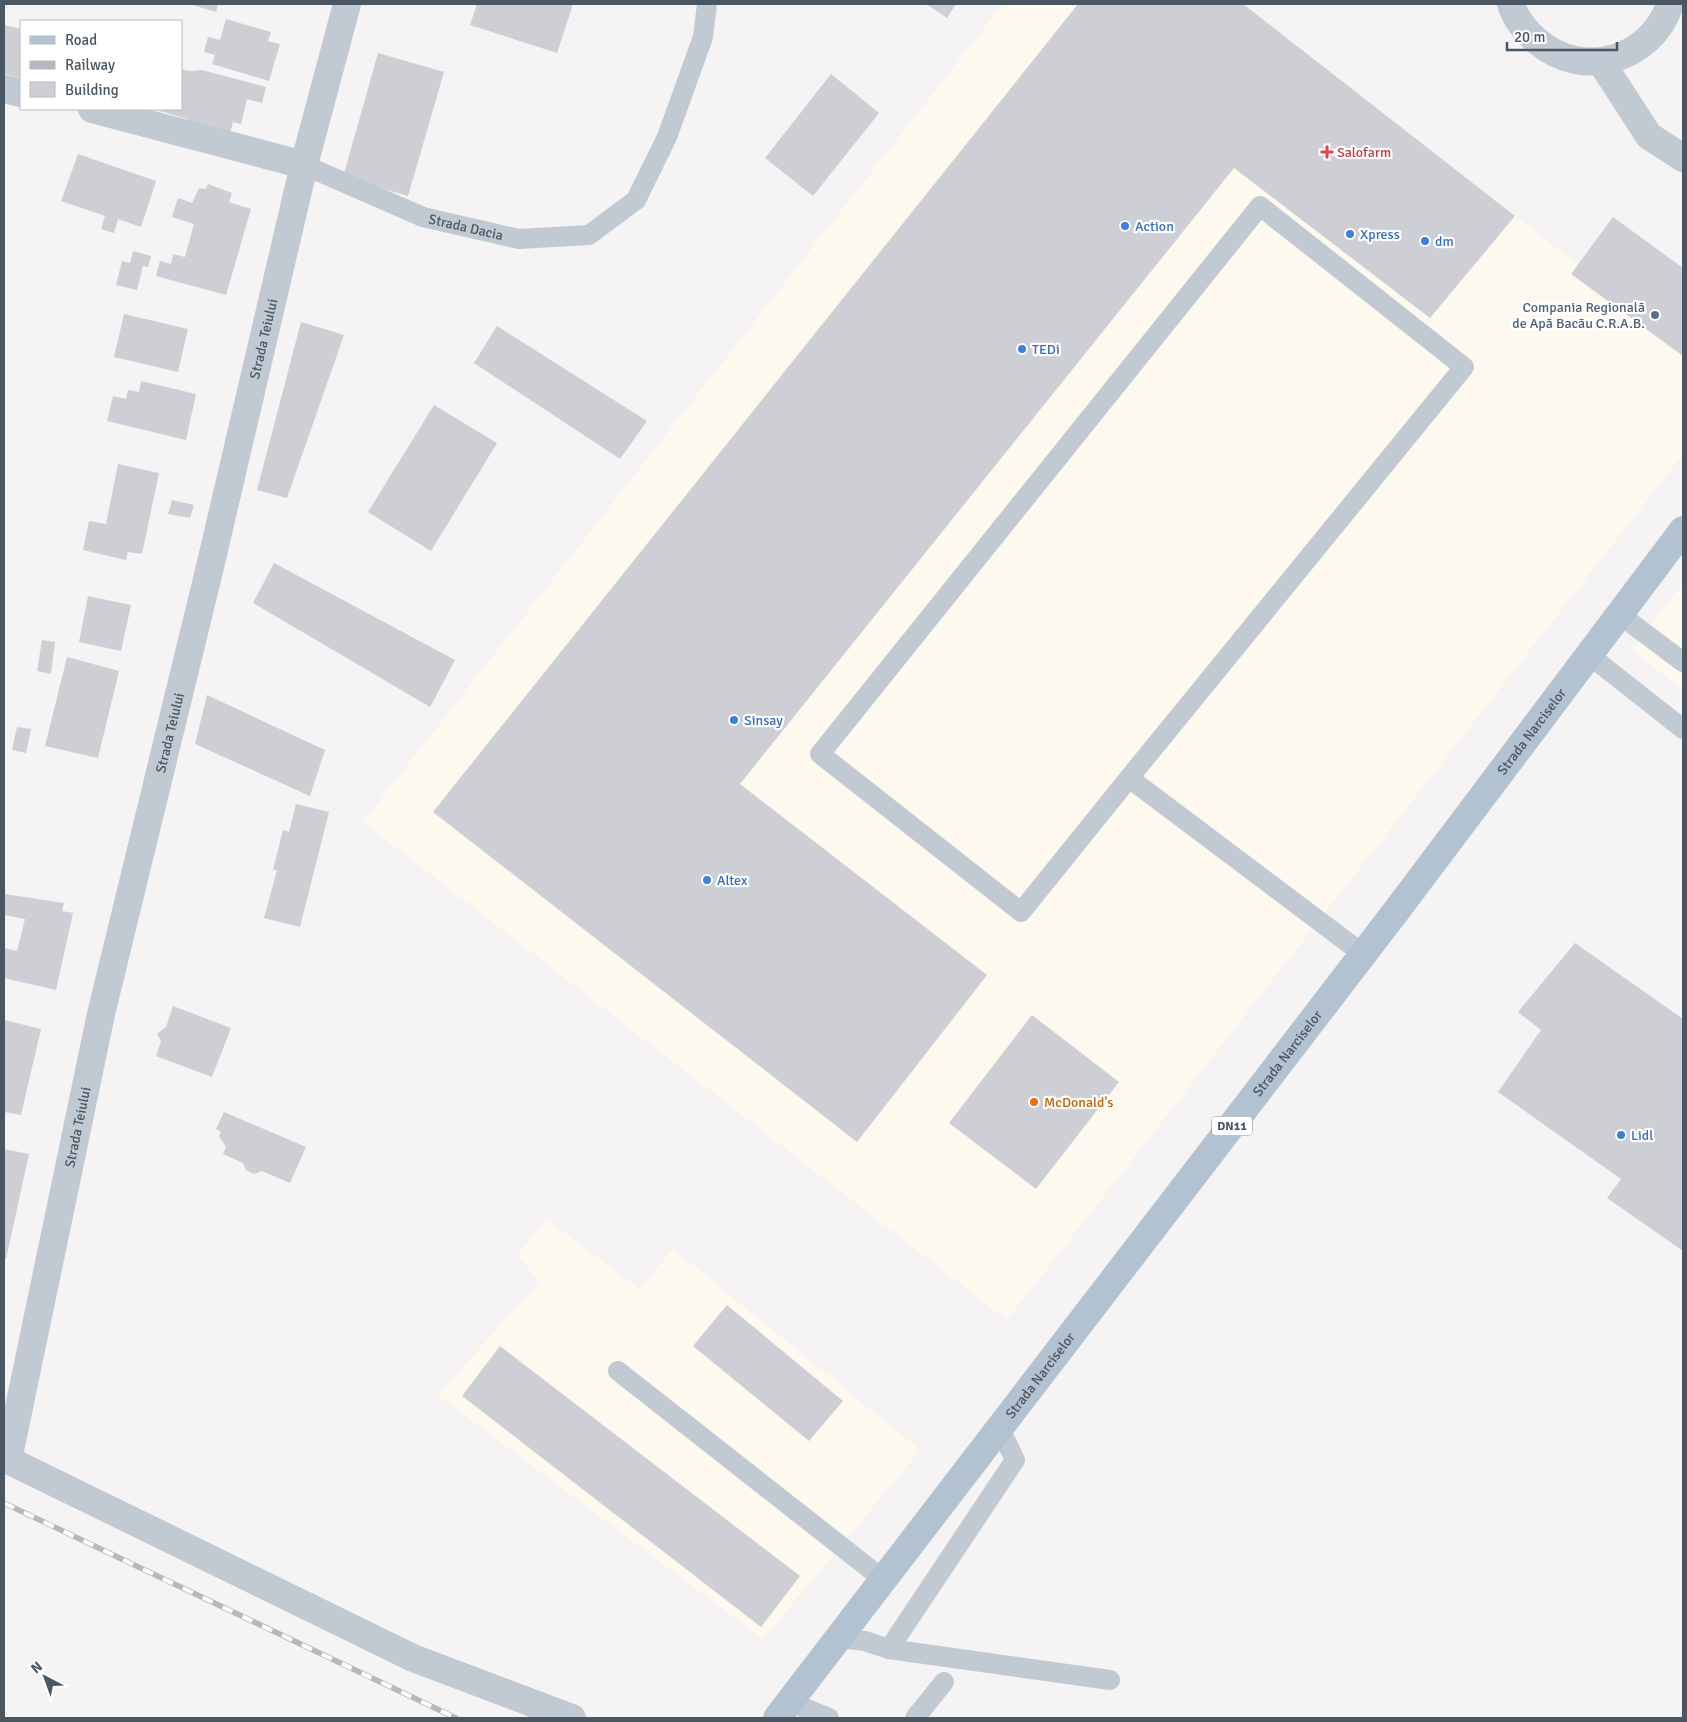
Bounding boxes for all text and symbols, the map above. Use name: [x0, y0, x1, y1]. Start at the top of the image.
legend: [20, 20, 182, 110]
scale bar: [1507, 20, 1617, 52]
text: 20 m: [1514, 28, 1545, 46]
text: Road: [65, 31, 97, 49]
text: Railway: [65, 56, 115, 74]
text: Building: [65, 81, 119, 99]
place label: Salofarm: [1337, 144, 1391, 161]
marker: Salofarm: [1321, 146, 1333, 158]
street label: Strada Dacia: [427, 211, 505, 244]
place label: Action: [1135, 218, 1174, 235]
marker: Action: [1119, 220, 1131, 232]
place label: Xpress: [1360, 226, 1400, 243]
marker: Xpress: [1344, 228, 1356, 240]
place label: dm: [1435, 233, 1454, 250]
marker: dm: [1419, 235, 1431, 247]
street label: Strada Teiului: [246, 297, 281, 381]
place label: Compania Regională de Apă Bacău C.R.A.B.: [1512, 299, 1645, 332]
marker: Compania Regională de Apă Bacău C.R.A.B.: [1649, 309, 1661, 321]
place label: TEDi: [1032, 341, 1060, 358]
marker: TEDi: [1016, 343, 1028, 355]
street label: Strada Narciselor: [1494, 684, 1570, 778]
street label: Strada Teiului: [152, 691, 188, 775]
place label: Sinsay: [744, 712, 783, 729]
marker: Sinsay: [728, 714, 740, 726]
place label: Altex: [717, 872, 748, 889]
marker: Altex: [701, 874, 713, 886]
street label: Strada Narciselor: [1249, 1006, 1326, 1100]
street label: Strada Teiului: [61, 1085, 95, 1169]
place label: McDonald's: [1044, 1094, 1113, 1111]
marker: McDonald's: [1028, 1096, 1040, 1108]
road number: DN11: [1212, 1116, 1252, 1136]
place label: Lidl: [1631, 1127, 1653, 1144]
marker: Lidl: [1615, 1129, 1627, 1141]
street label: Strada Narciselor: [1002, 1328, 1079, 1422]
north arrow: [20, 1652, 70, 1702]
text: N: [28, 1658, 46, 1677]

